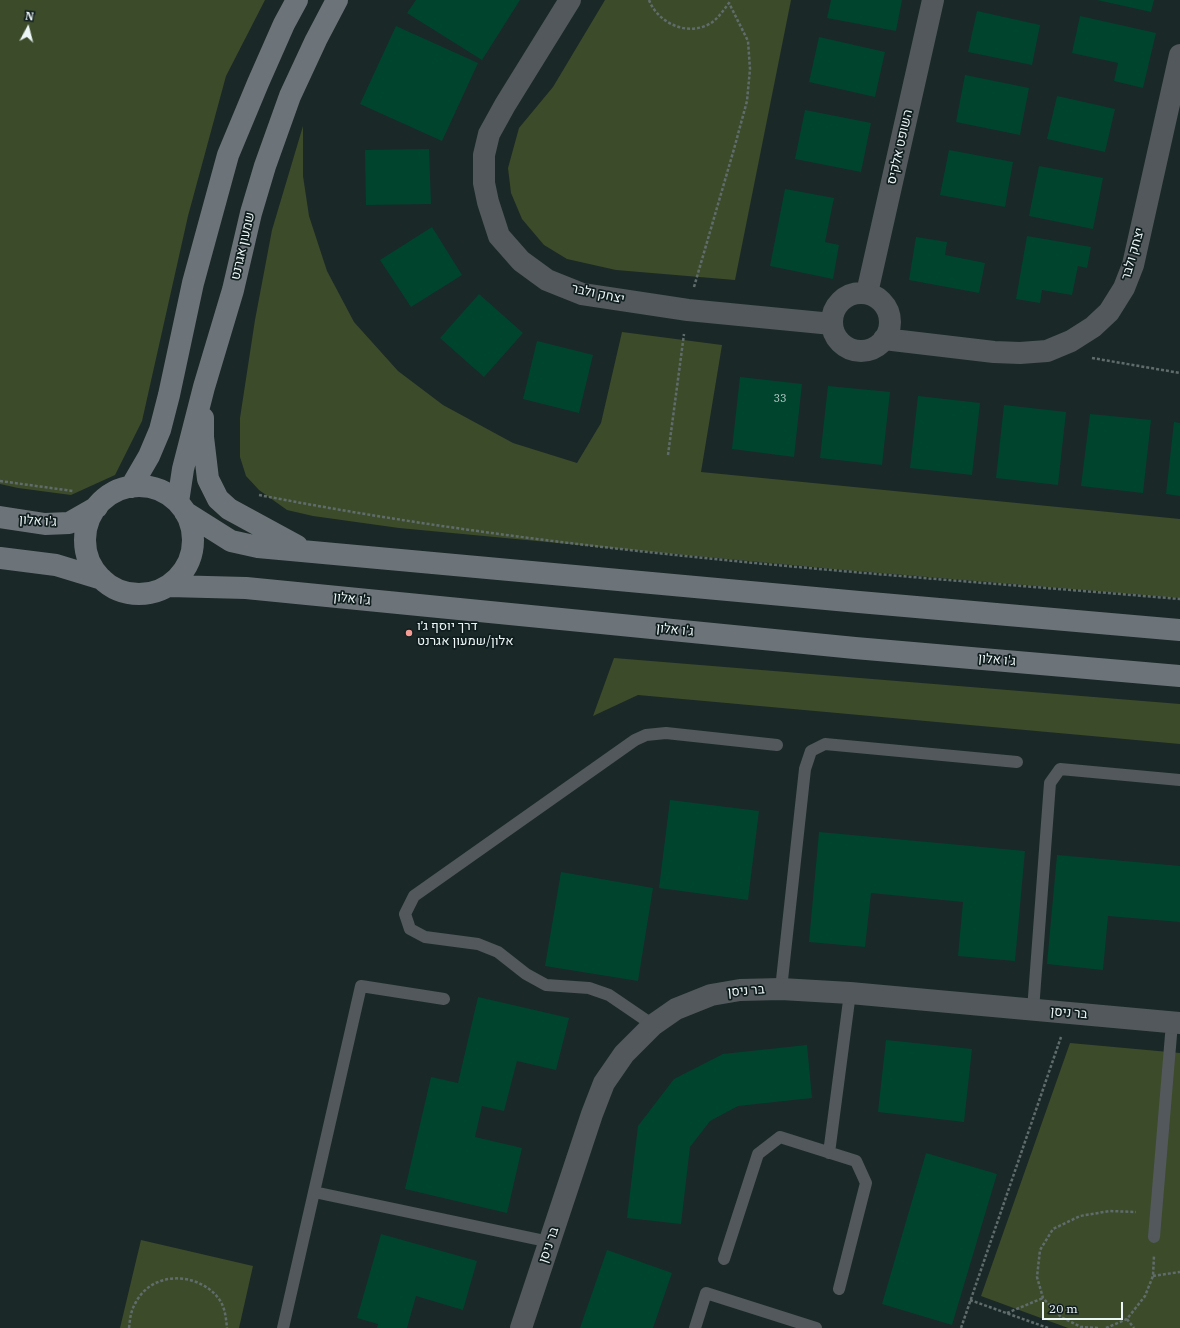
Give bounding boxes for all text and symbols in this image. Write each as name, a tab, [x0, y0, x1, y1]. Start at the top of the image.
north arrow	[8, 8, 48, 48]
text: N	[24, 9, 35, 24]
street label: השופט אלקיס	[884, 108, 916, 186]
street label: שמעון אגרנט	[228, 211, 258, 281]
street label: יצחק ולבר	[1118, 226, 1148, 282]
street label: יצחק ולבר	[570, 281, 626, 307]
house number: 33	[773, 392, 787, 406]
street label: ג'ו אלון	[19, 512, 57, 530]
street label: ג'ו אלון	[332, 589, 372, 609]
place label: דרך יוסף ג׳ו אלון/שמעון אגרנט	[417, 618, 514, 649]
street label: ג'ו אלון	[655, 620, 695, 640]
marker: דרך יוסף ג׳ו אלון/שמעון אגרנט	[404, 628, 414, 638]
street label: ג'ו אלון	[978, 651, 1016, 669]
street label: בר ניסן	[727, 982, 765, 1000]
street label: בר ניסן	[1050, 1004, 1088, 1022]
street label: בר ניסן	[536, 1225, 562, 1265]
scale bar	[1044, 1294, 1125, 1320]
text: 20 m	[1049, 1301, 1078, 1316]

